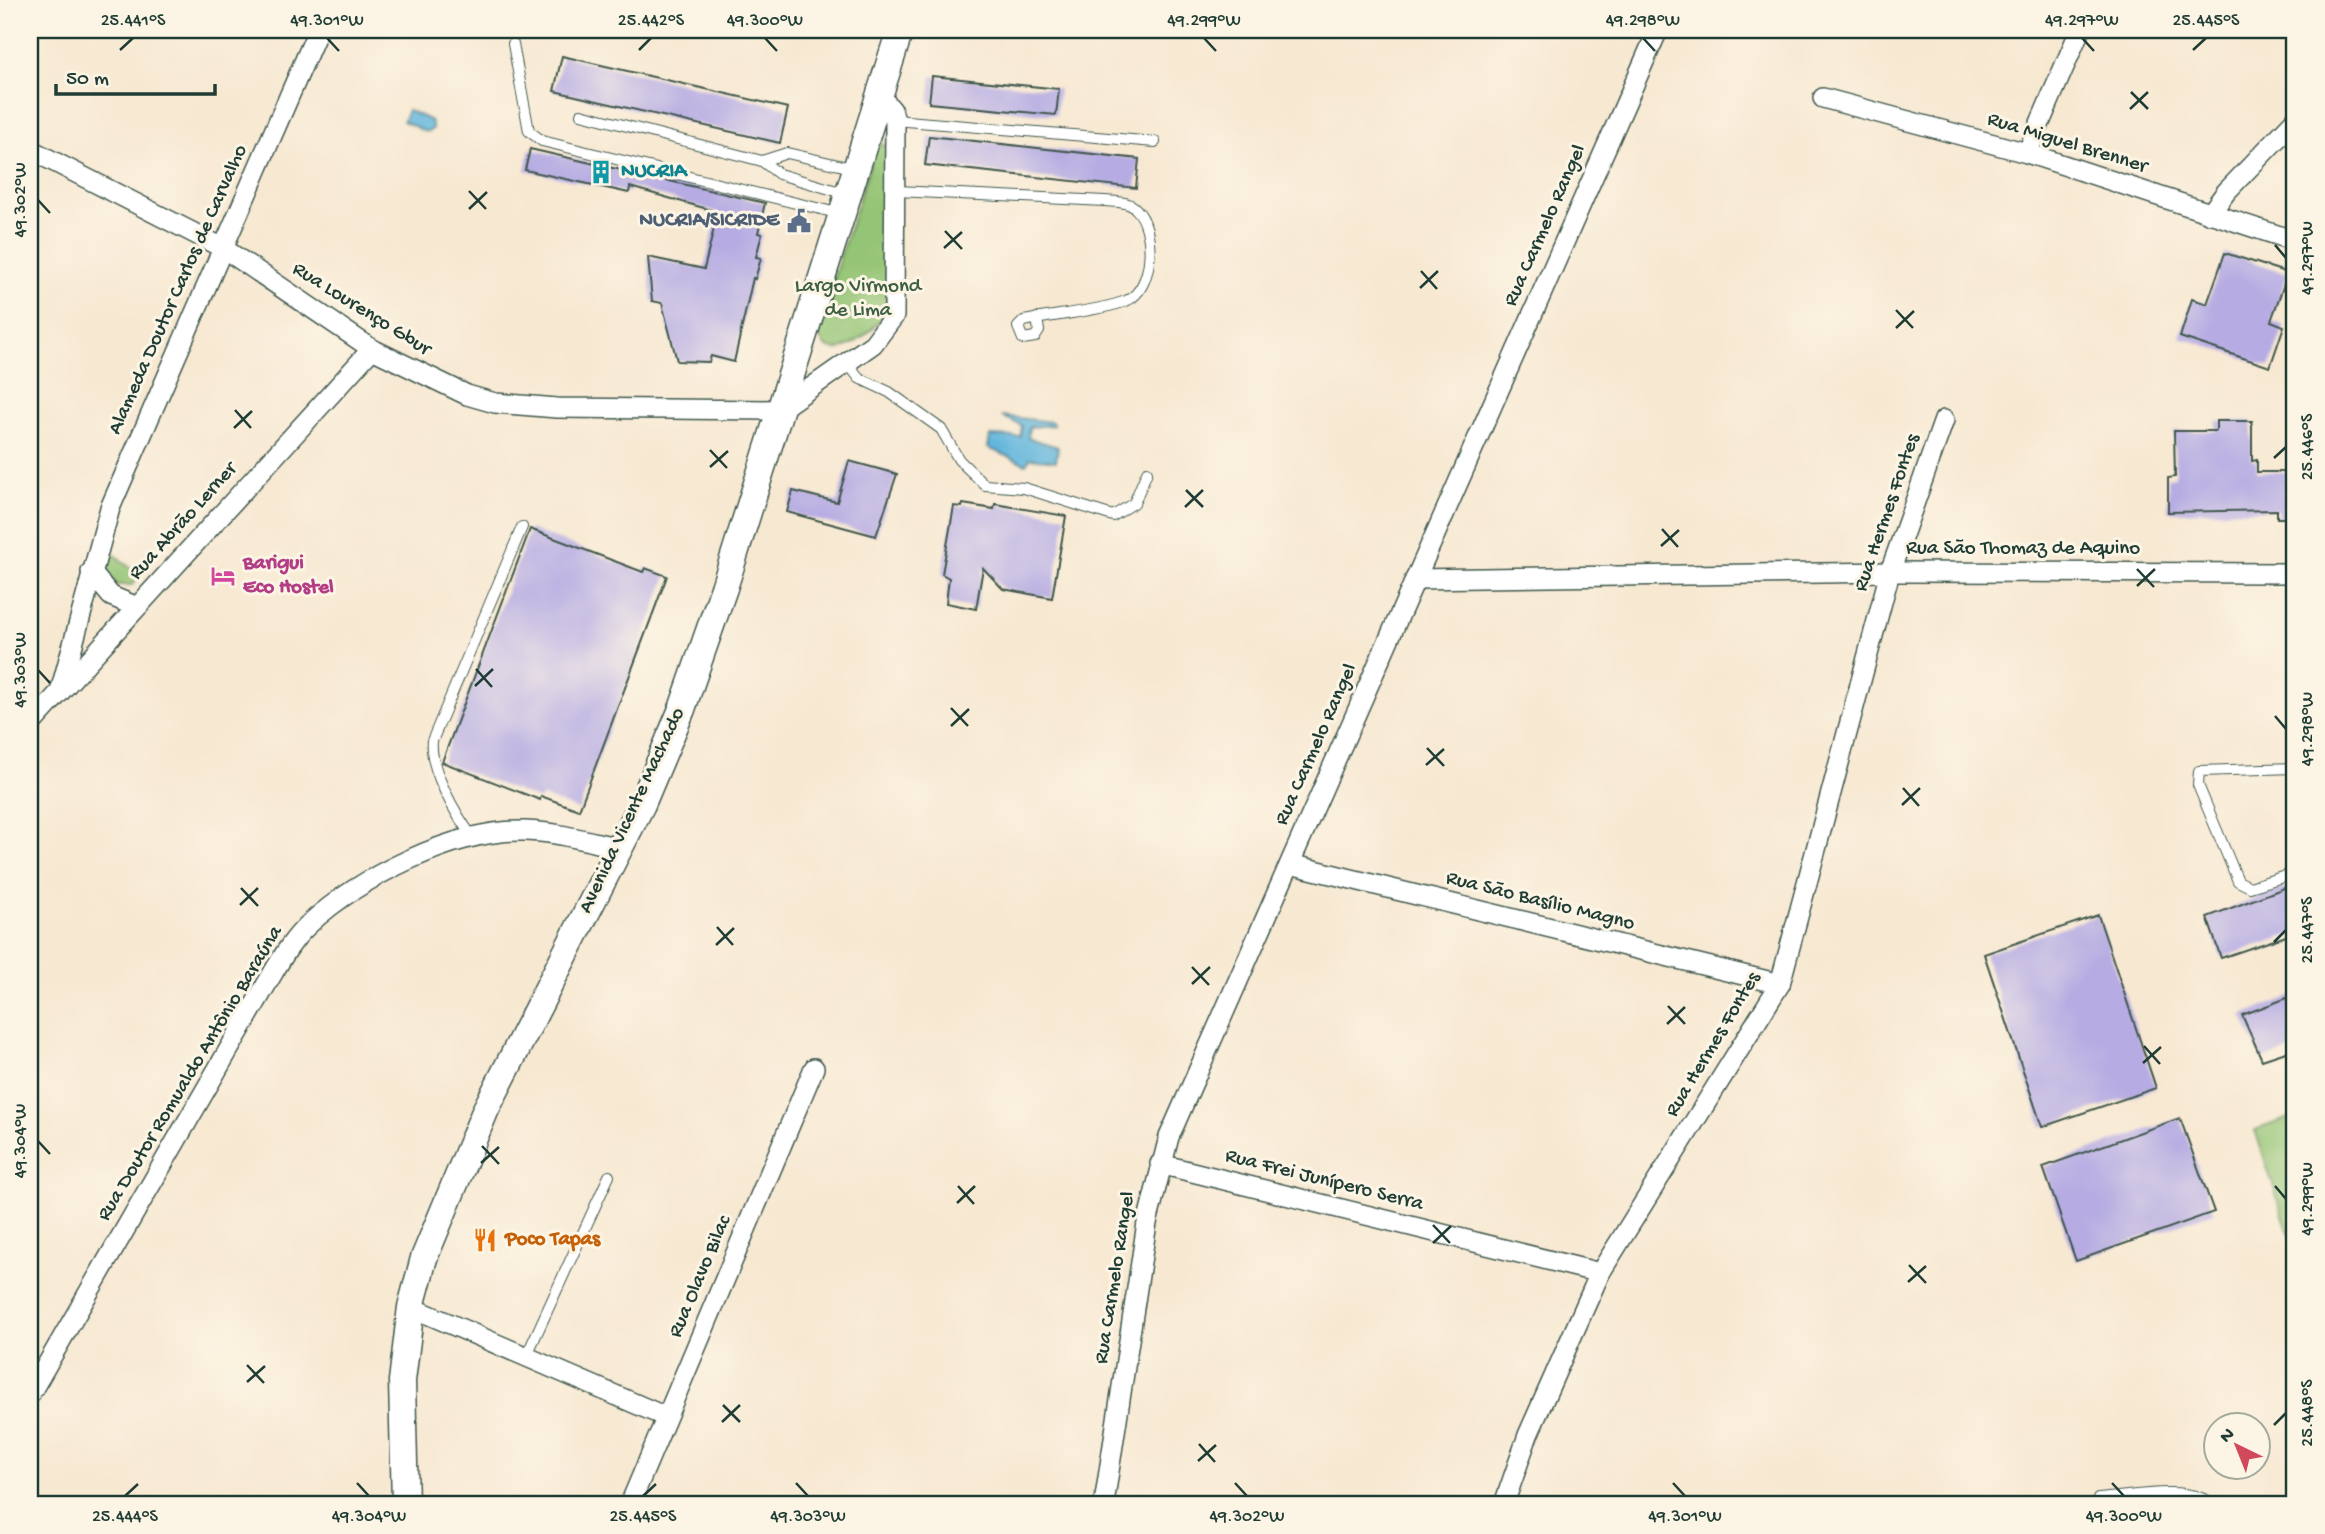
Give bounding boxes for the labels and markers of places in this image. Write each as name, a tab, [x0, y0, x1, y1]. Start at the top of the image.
building icon: NUCRIA	[587, 158, 615, 186]
place label: NUCRIA	[621, 160, 688, 185]
public building icon: NUCRIA/SICRIDE	[785, 207, 813, 235]
place label: NUCRIA/SICRIDE	[639, 209, 781, 234]
place label: Barigui Eco Hostel	[242, 552, 334, 601]
hotel icon: Barigui Eco Hostel	[209, 562, 237, 590]
restaurant icon: Poco Tapas	[471, 1226, 499, 1254]
place label: Poco Tapas	[504, 1228, 601, 1253]

